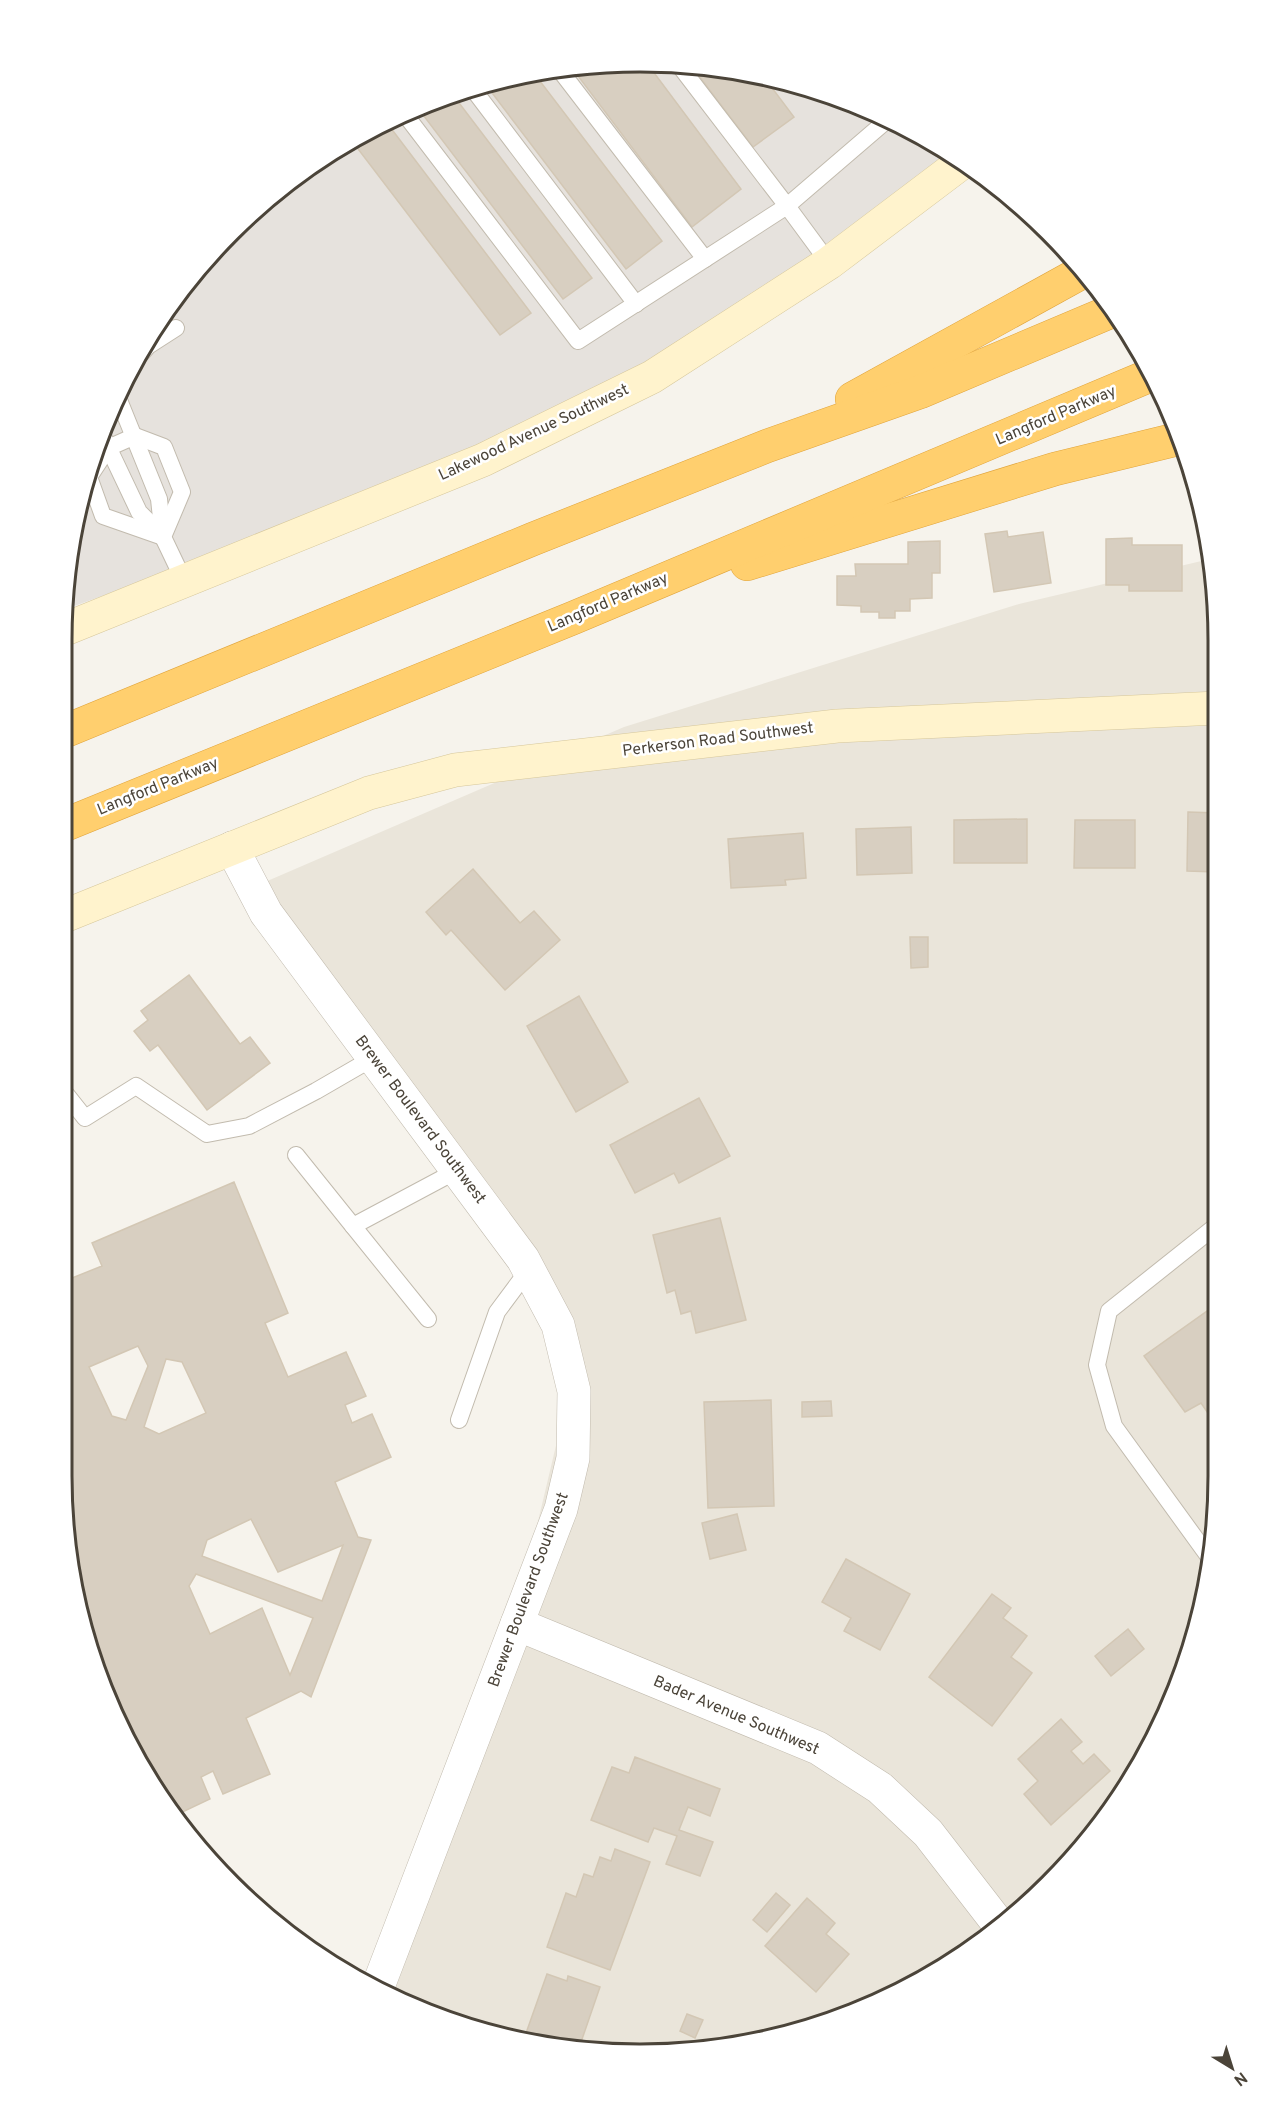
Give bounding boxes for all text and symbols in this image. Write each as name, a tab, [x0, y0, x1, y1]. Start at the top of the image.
street label: Lakewood Avenue Southwest	[436, 380, 632, 486]
street label: Langford Parkway	[993, 382, 1119, 450]
street label: Langford Parkway	[545, 569, 671, 637]
street label: Perkerson Road Southwest	[621, 718, 815, 762]
street label: Langford Parkway	[94, 754, 222, 820]
street label: Brewer Boulevard Southwest	[350, 1032, 490, 1208]
street label: Brewer Boulevard Southwest	[484, 1490, 574, 1690]
street label: Bader Avenue Southwest	[650, 1672, 822, 1760]
north arrow	[1202, 2038, 1262, 2098]
text: N	[1229, 2067, 1251, 2090]

